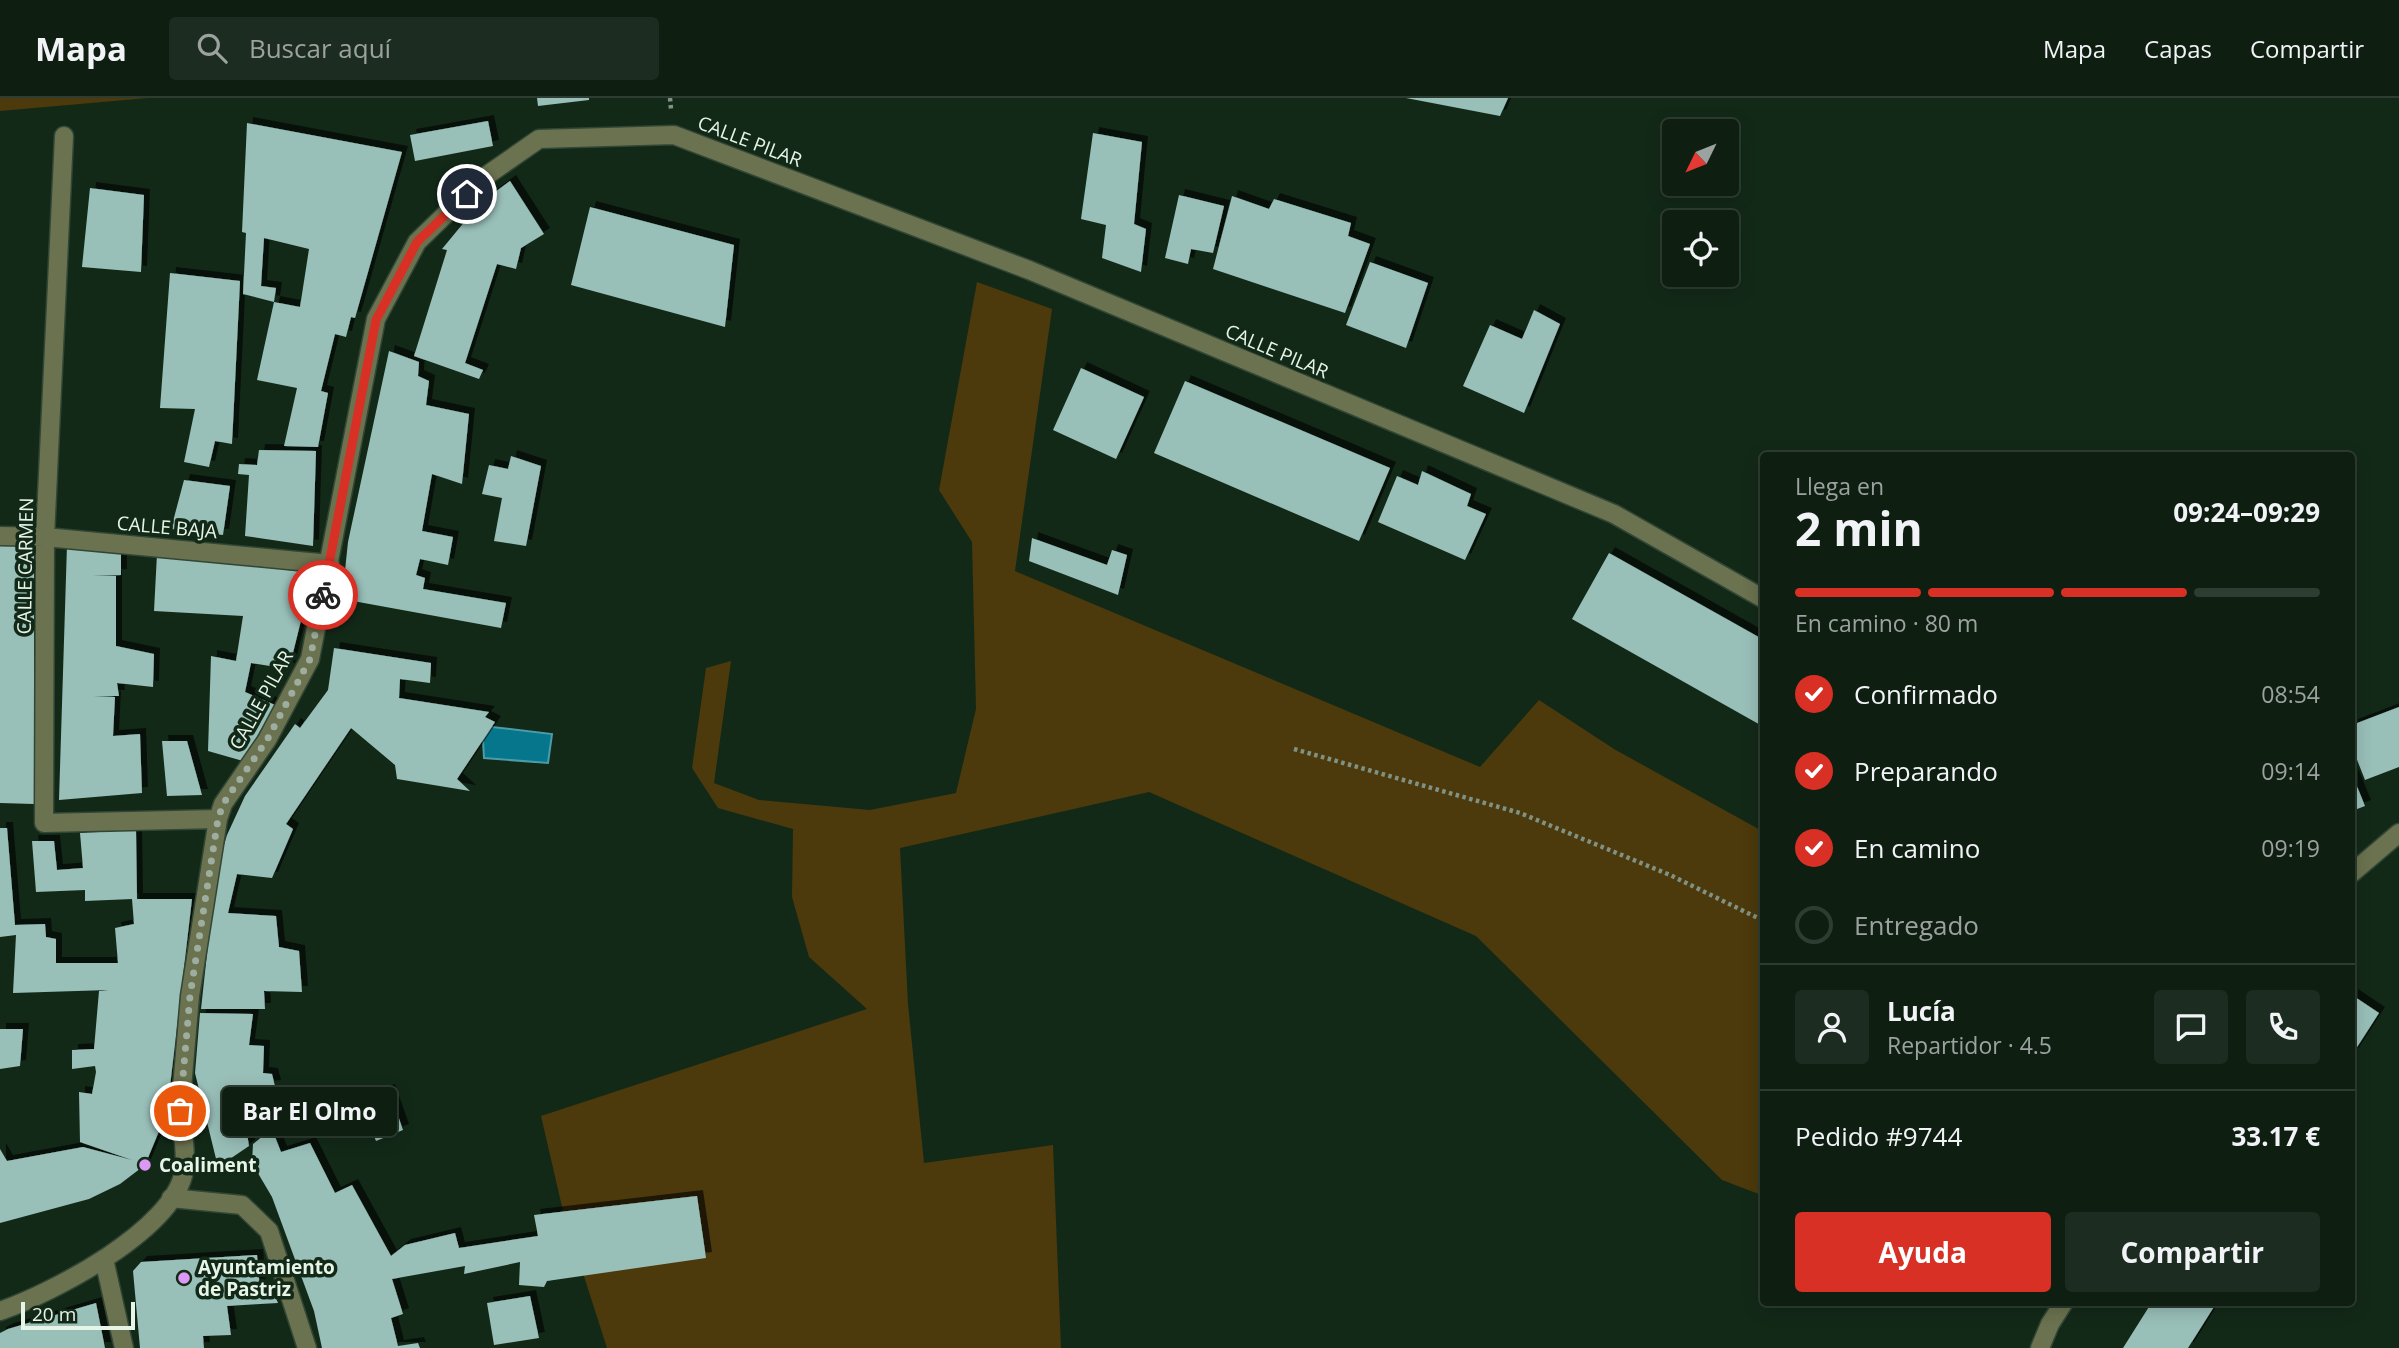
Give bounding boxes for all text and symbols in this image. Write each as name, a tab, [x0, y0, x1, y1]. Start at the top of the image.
search box	[169, 17, 659, 80]
text: Mapa	[35, 26, 127, 71]
icon: search	[193, 29, 231, 67]
text: Buscar aquí	[249, 30, 391, 66]
text: Mapa	[2043, 32, 2106, 65]
text: Capas	[2144, 32, 2212, 65]
text: Compartir	[2250, 32, 2364, 65]
street label: CALLE PILAR	[694, 109, 806, 173]
north arrow	[1662, 119, 1740, 196]
map controls	[1662, 119, 1739, 287]
pin	[437, 164, 497, 224]
icon: home	[448, 175, 486, 213]
button: locate	[1662, 210, 1739, 287]
street label: CALLE PILAR	[1221, 318, 1333, 385]
text: Llega en	[1795, 470, 1884, 502]
text: 09:24–09:29	[2173, 494, 2320, 530]
street label: CALLE CARMEN	[11, 497, 39, 635]
text: 2 min	[1795, 497, 1923, 559]
street label: CALLE BAJA	[116, 510, 218, 544]
courier	[288, 560, 358, 630]
icon: bike	[304, 576, 342, 614]
text: En camino · 80 m	[1795, 607, 1978, 639]
street label: CALLE PILAR	[223, 645, 299, 754]
icon: check	[1795, 675, 1833, 713]
text: Confirmado	[1854, 676, 1998, 712]
text: 08:54	[2261, 678, 2320, 710]
icon: check	[1795, 752, 1833, 790]
text: Preparando	[1854, 753, 1998, 789]
text: 09:14	[2261, 755, 2320, 787]
icon: check	[1795, 829, 1833, 867]
text: En camino	[1854, 830, 1980, 866]
text: 09:19	[2261, 832, 2320, 864]
text: Entregado	[1854, 907, 1979, 943]
button: person	[1795, 990, 1869, 1064]
button: chat	[2154, 990, 2228, 1064]
button: phone	[2246, 990, 2320, 1064]
text: Lucía	[1887, 993, 1956, 1029]
text: Repartidor · 4.5	[1887, 1029, 2052, 1061]
pin	[150, 1081, 210, 1141]
callout: Bar El Olmo	[222, 1086, 397, 1136]
icon: bag	[161, 1092, 199, 1130]
text: Bar El Olmo	[243, 1095, 376, 1127]
text: Pedido #9744	[1795, 1118, 1962, 1154]
text: 33.17 €	[2232, 1118, 2320, 1154]
place label: Coaliment	[159, 1152, 257, 1178]
marker: Coaliment	[137, 1157, 153, 1173]
button: Ayuda	[1795, 1212, 2051, 1292]
button: Compartir	[2065, 1212, 2320, 1292]
place label: Ayuntamiento de Pastriz	[198, 1254, 335, 1302]
marker: Ayuntamiento de Pastriz	[176, 1270, 192, 1286]
scale bar	[21, 1299, 135, 1331]
text: 20 m	[32, 1301, 76, 1327]

